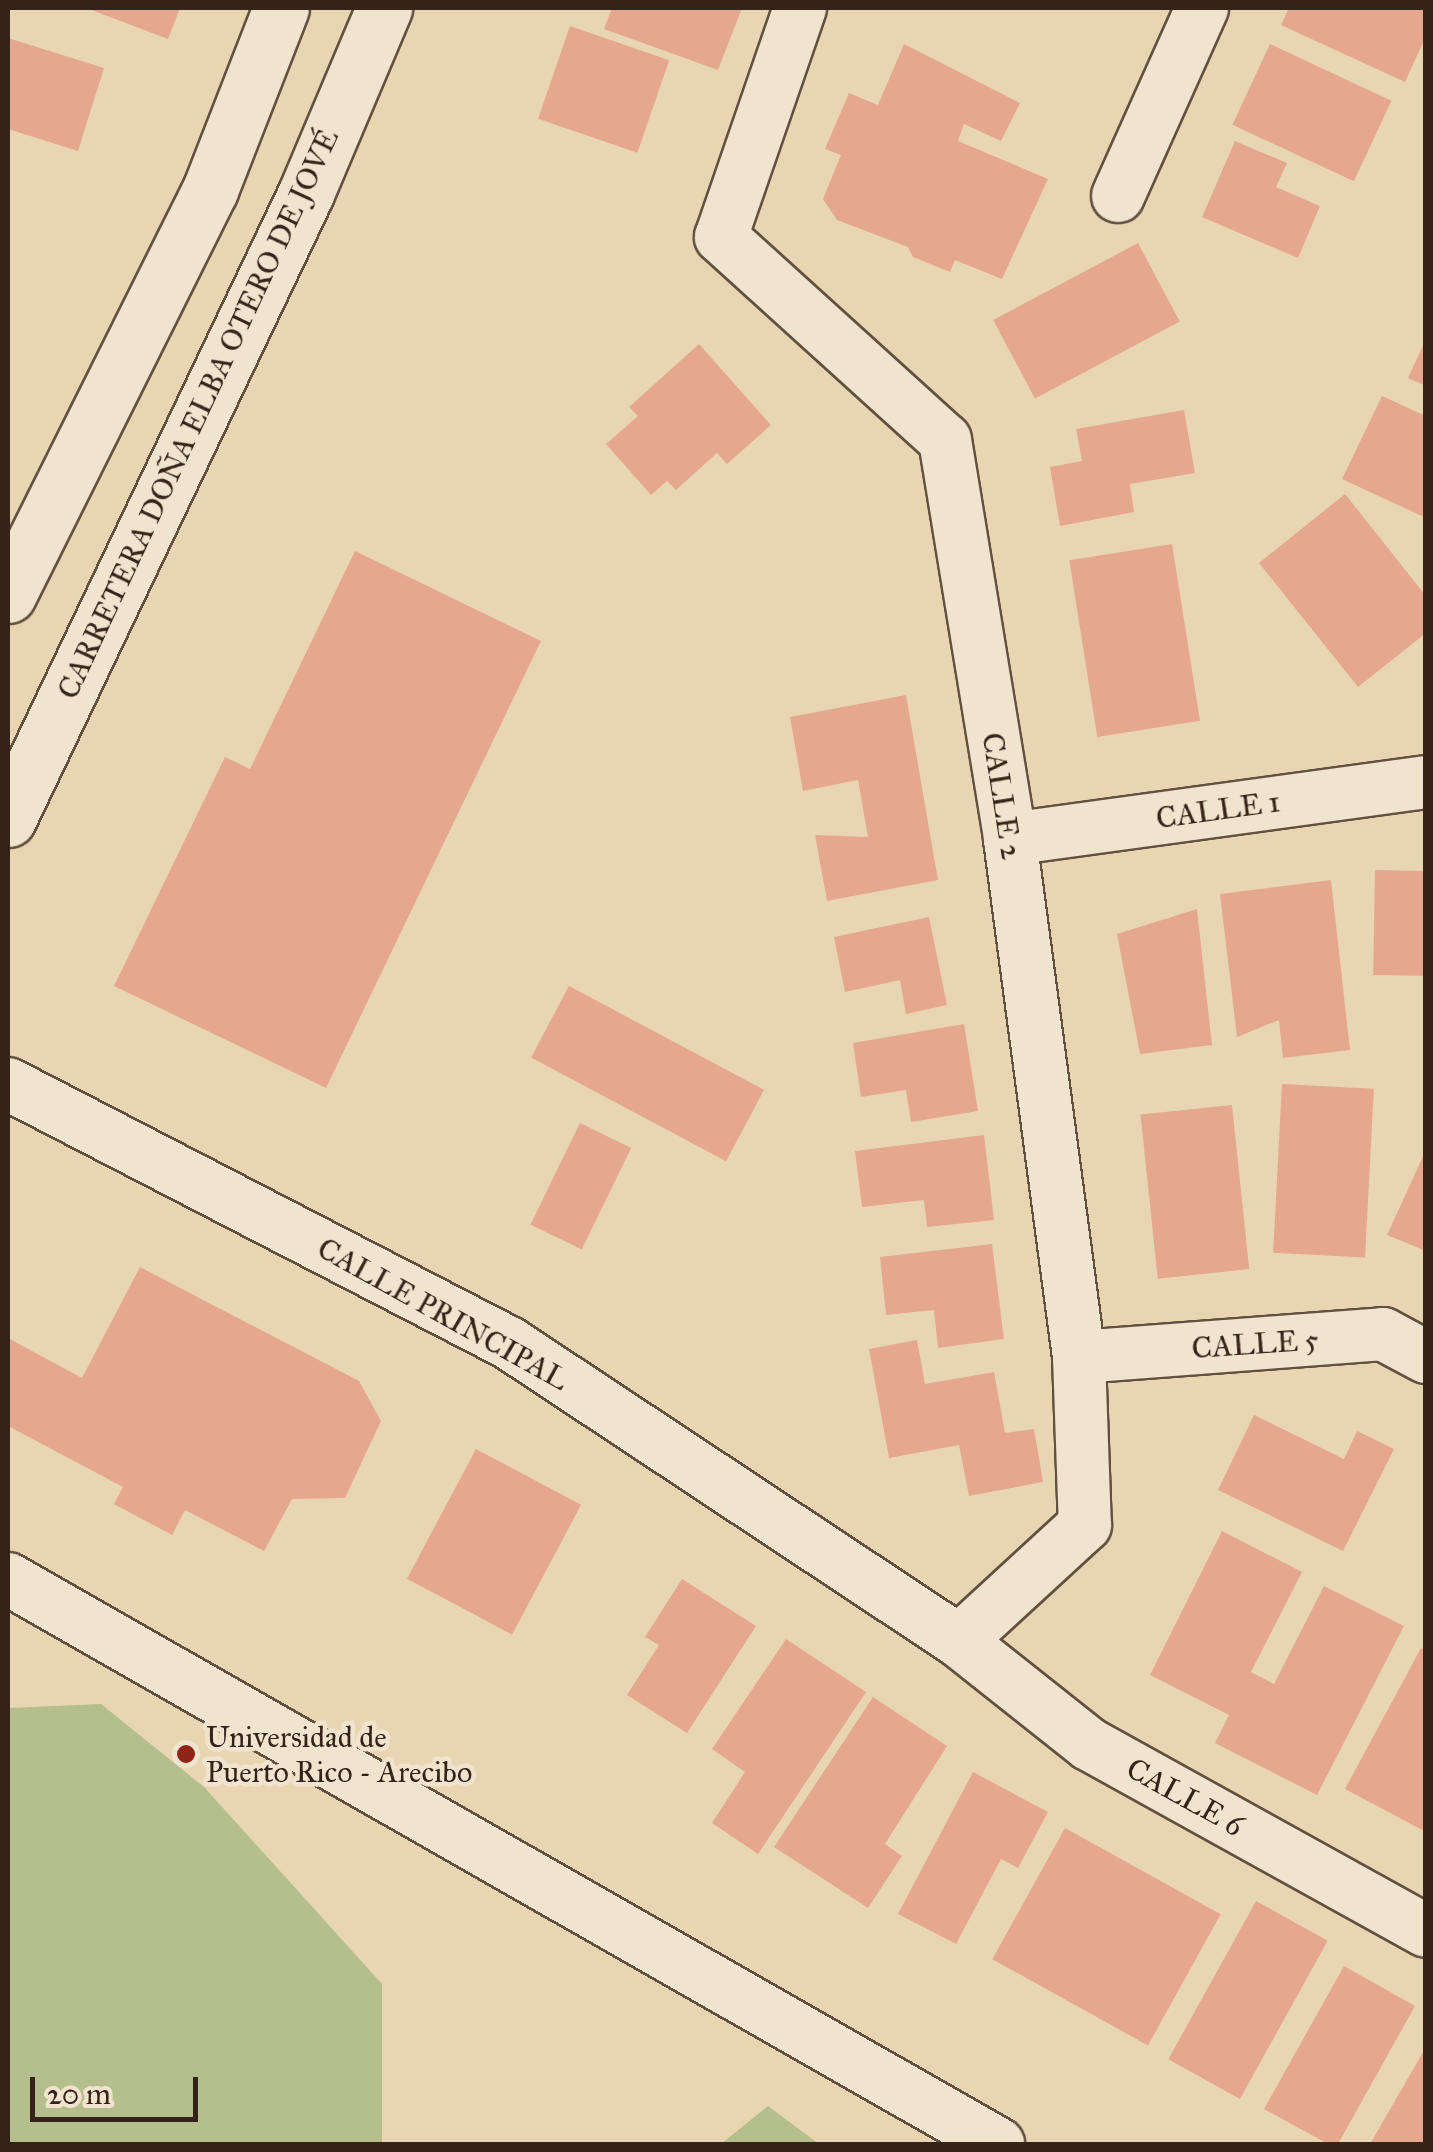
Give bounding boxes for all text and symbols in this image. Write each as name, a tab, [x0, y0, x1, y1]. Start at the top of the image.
street label: CARRETERA DOÑA ELBA OTERO DE JOVÉ	[50, 123, 346, 705]
street label: CALLE 2	[974, 730, 1030, 862]
street label: CALLE 1	[1154, 783, 1282, 837]
street label: CALLE PRINCIPAL	[311, 1230, 575, 1398]
street label: CALLE 5	[1190, 1322, 1320, 1366]
place label: Universidad de Puerto Rico - Arecibo	[206, 1719, 472, 1790]
marker: Universidad de Puerto Rico - Arecibo	[175, 1743, 197, 1765]
street label: CALLE 6	[1120, 1750, 1250, 1844]
scale bar	[35, 2057, 202, 2119]
text: 20 m	[47, 2076, 111, 2112]

